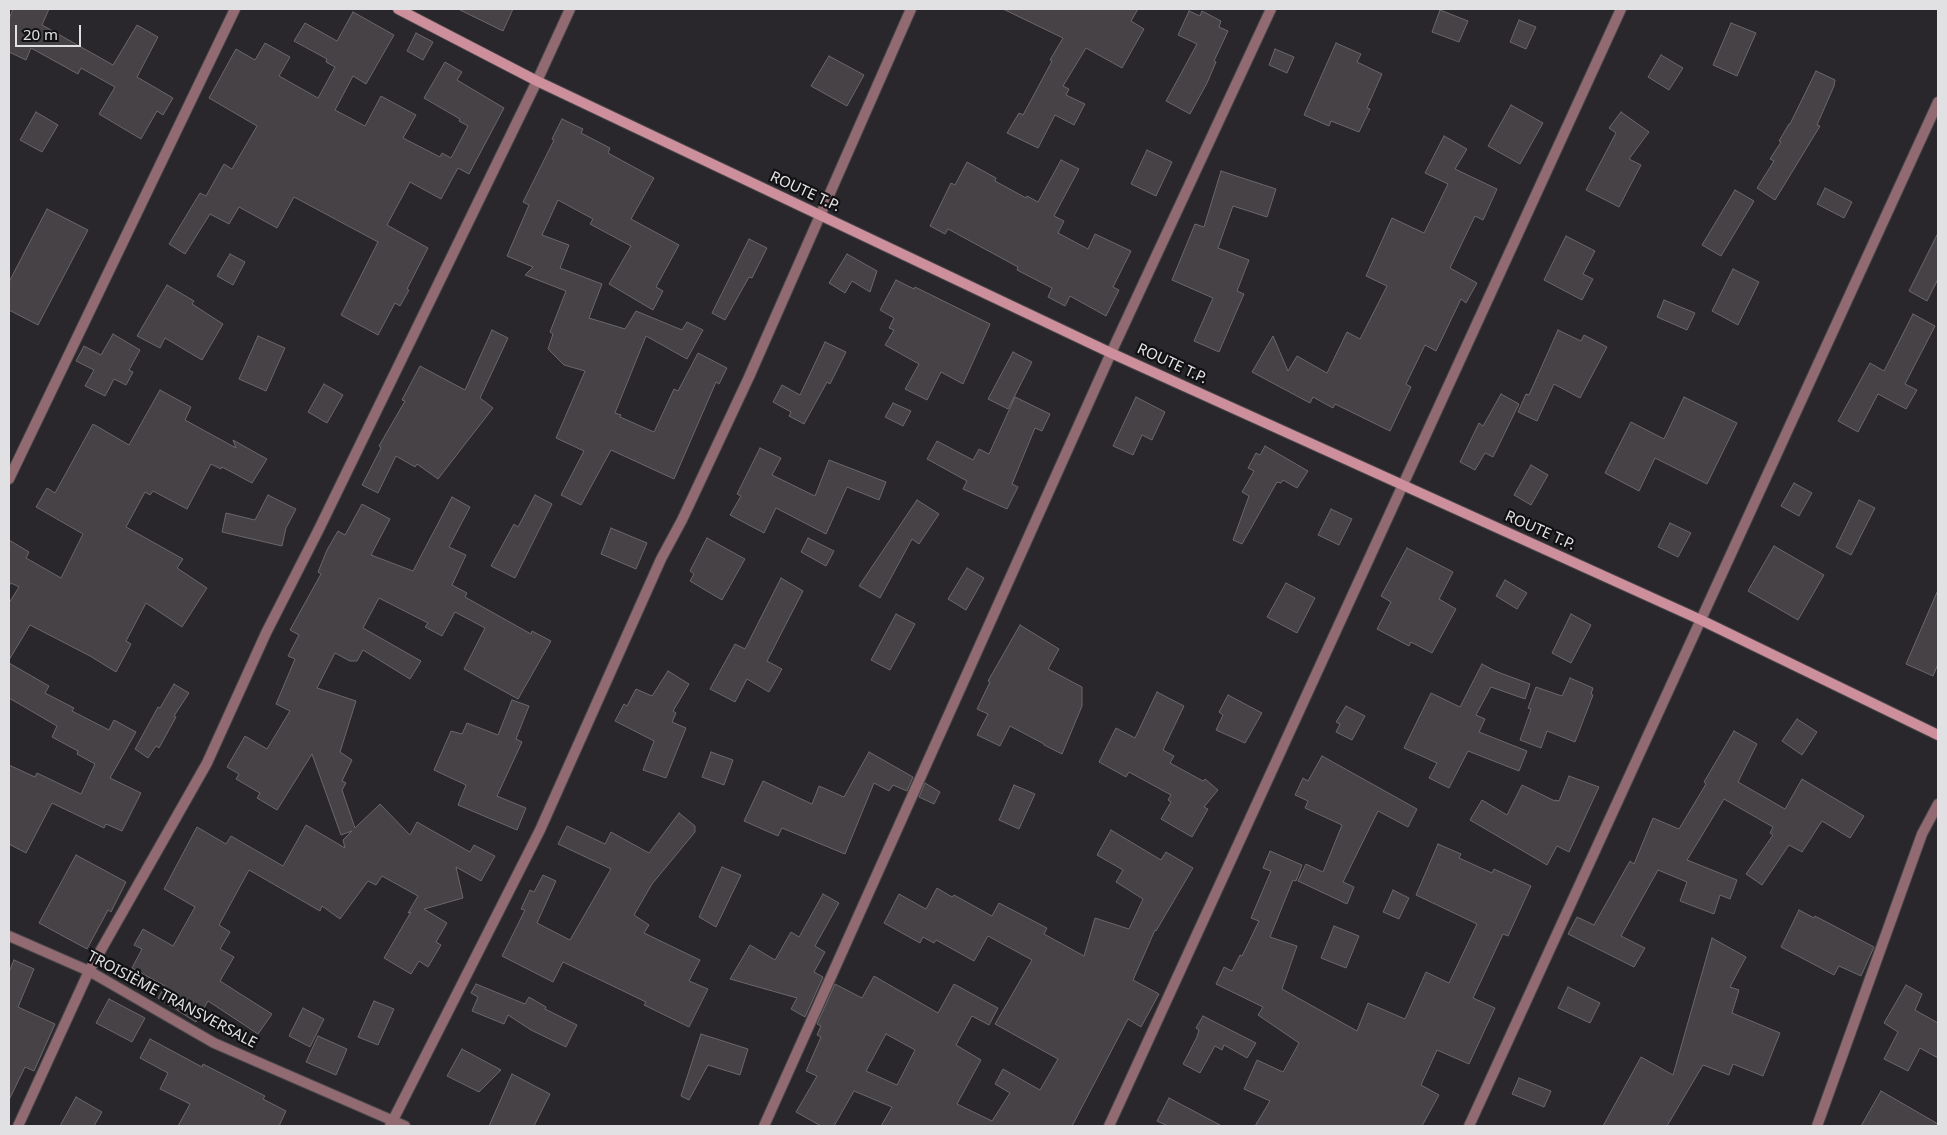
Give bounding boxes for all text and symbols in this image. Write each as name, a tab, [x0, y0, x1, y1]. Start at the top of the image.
scale bar	[18, 15, 84, 47]
text: 20 m	[23, 24, 58, 44]
street label: ROUTE T.P.	[767, 168, 843, 216]
street label: ROUTE T.P.	[1134, 340, 1210, 388]
street label: ROUTE T.P.	[1502, 507, 1578, 555]
street label: TROISIÈME TRANSVERSALE	[84, 948, 260, 1052]

